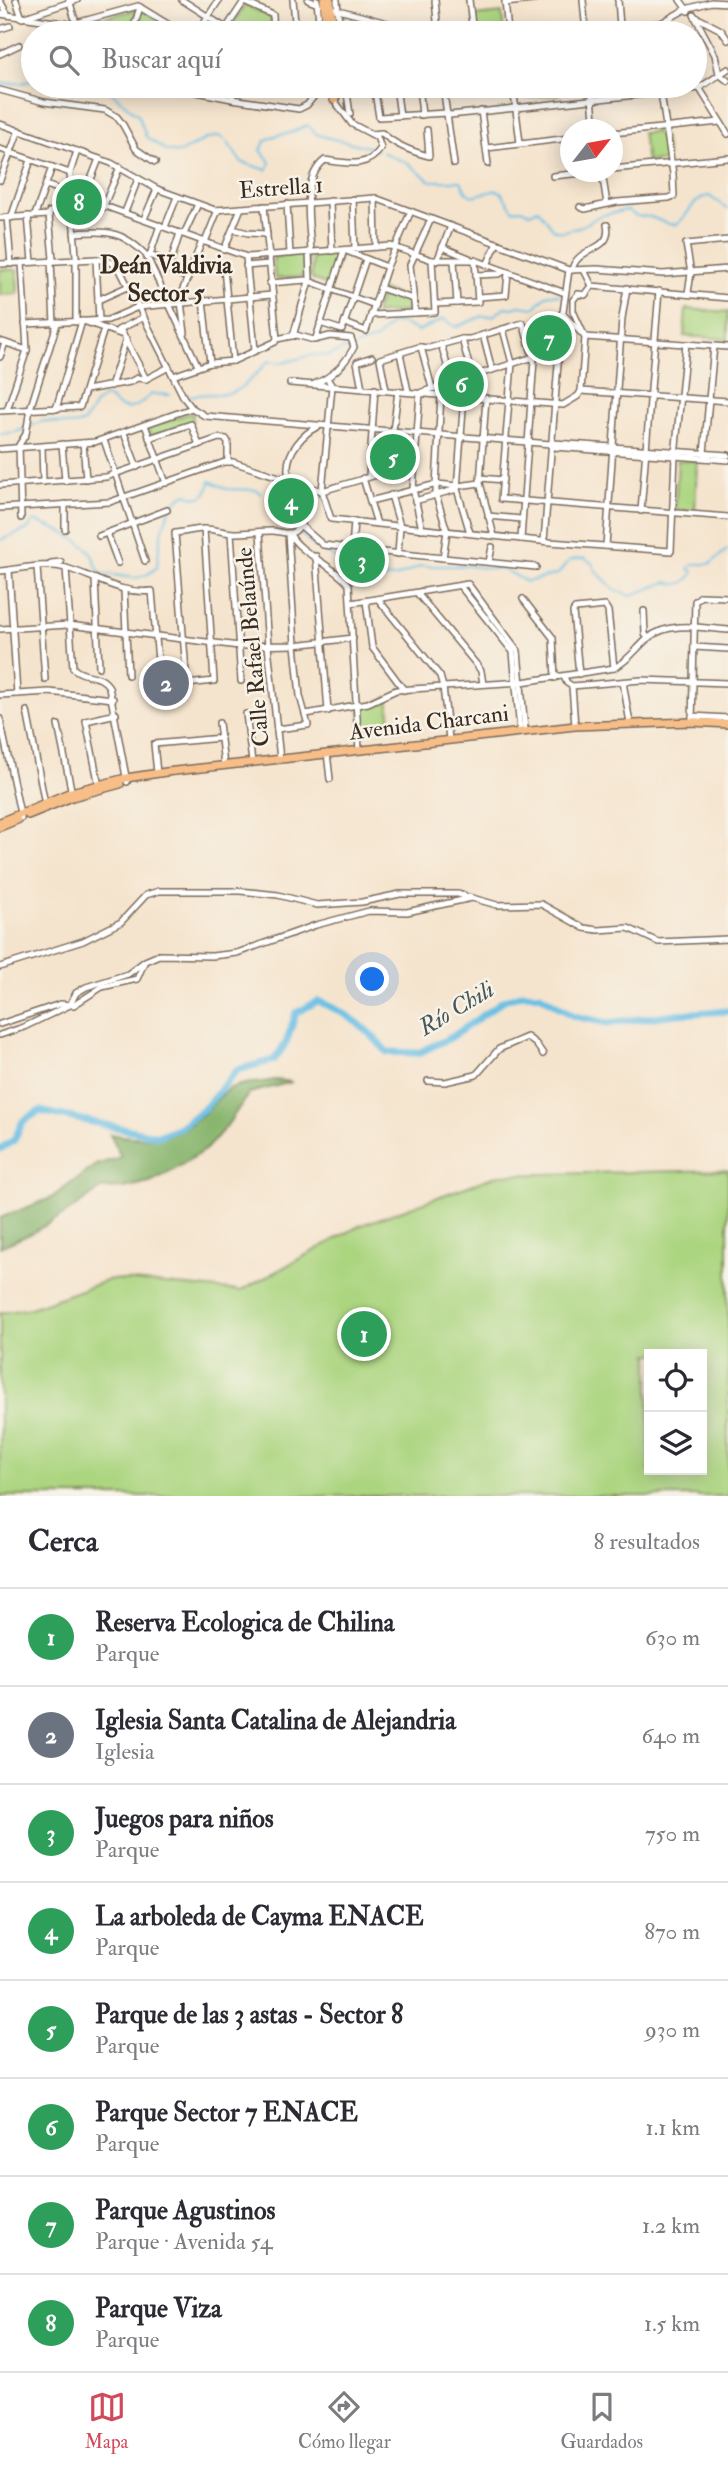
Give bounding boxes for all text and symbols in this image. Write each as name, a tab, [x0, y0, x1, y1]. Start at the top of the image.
search box	[21, 21, 707, 98]
icon: search	[45, 41, 83, 79]
text: Buscar aquí	[101, 44, 221, 76]
north arrow	[560, 119, 623, 182]
street label: Estrella 1	[238, 170, 324, 205]
pin: 8	[56, 176, 102, 228]
district label: Deán Valdivia Sector 5	[100, 250, 233, 309]
pin: 7	[526, 312, 572, 364]
pin: 6	[438, 358, 484, 410]
pin: 5	[370, 431, 416, 483]
pin: 4	[268, 475, 314, 527]
pin: 3	[339, 534, 385, 586]
street label: Calle Rafael Belaúnde	[229, 546, 276, 748]
pin: 2	[143, 657, 189, 709]
street label: Avenida Charcani	[347, 698, 510, 747]
your location	[355, 962, 389, 996]
water label: Río Chili	[412, 974, 500, 1044]
pin: 1	[341, 1308, 387, 1360]
map controls	[644, 1349, 707, 1475]
button: locate	[644, 1349, 707, 1412]
button: layers	[644, 1412, 707, 1475]
text: Cerca	[28, 1523, 98, 1560]
text: 8 resultados	[594, 1527, 700, 1556]
text: Reserva Ecologica de Chilina	[95, 1607, 394, 1639]
text: 1	[47, 1623, 55, 1652]
text: 630 m	[645, 1623, 700, 1652]
text: Parque	[95, 1639, 159, 1668]
text: Iglesia Santa Catalina de Alejandria	[95, 1705, 456, 1737]
text: 2	[45, 1721, 57, 1750]
text: 640 m	[642, 1721, 700, 1750]
text: Iglesia	[95, 1737, 155, 1766]
text: Juegos para niños	[95, 1803, 274, 1835]
text: 3	[47, 1819, 55, 1848]
text: 750 m	[645, 1819, 700, 1848]
text: Parque	[95, 1835, 159, 1864]
text: La arboleda de Cayma ENACE	[95, 1901, 424, 1933]
text: 4	[45, 1917, 57, 1946]
text: 870 m	[644, 1917, 700, 1946]
text: Parque	[95, 1933, 159, 1962]
text: Parque de las 3 astas - Sector 8	[95, 1999, 403, 2031]
text: 5	[46, 2015, 56, 2044]
text: 930 m	[645, 2015, 700, 2044]
text: Parque	[95, 2031, 159, 2060]
text: Parque Sector 7 ENACE	[95, 2097, 358, 2129]
text: 6	[45, 2113, 57, 2142]
text: 1.1 km	[645, 2113, 700, 2142]
text: Parque	[95, 2129, 159, 2158]
text: Parque Agustinos	[95, 2195, 275, 2227]
text: 7	[46, 2211, 56, 2240]
text: 1.2 km	[642, 2211, 700, 2240]
text: Parque · Avenida 54	[95, 2227, 272, 2256]
text: Parque Viza	[95, 2293, 222, 2325]
text: 8	[46, 2309, 56, 2338]
text: 1.5 km	[644, 2309, 700, 2338]
text: Parque	[95, 2325, 159, 2354]
tab: Mapa	[85, 2388, 128, 2454]
tab: Cómo llegar	[298, 2388, 391, 2454]
tab: Guardados	[560, 2388, 643, 2454]

